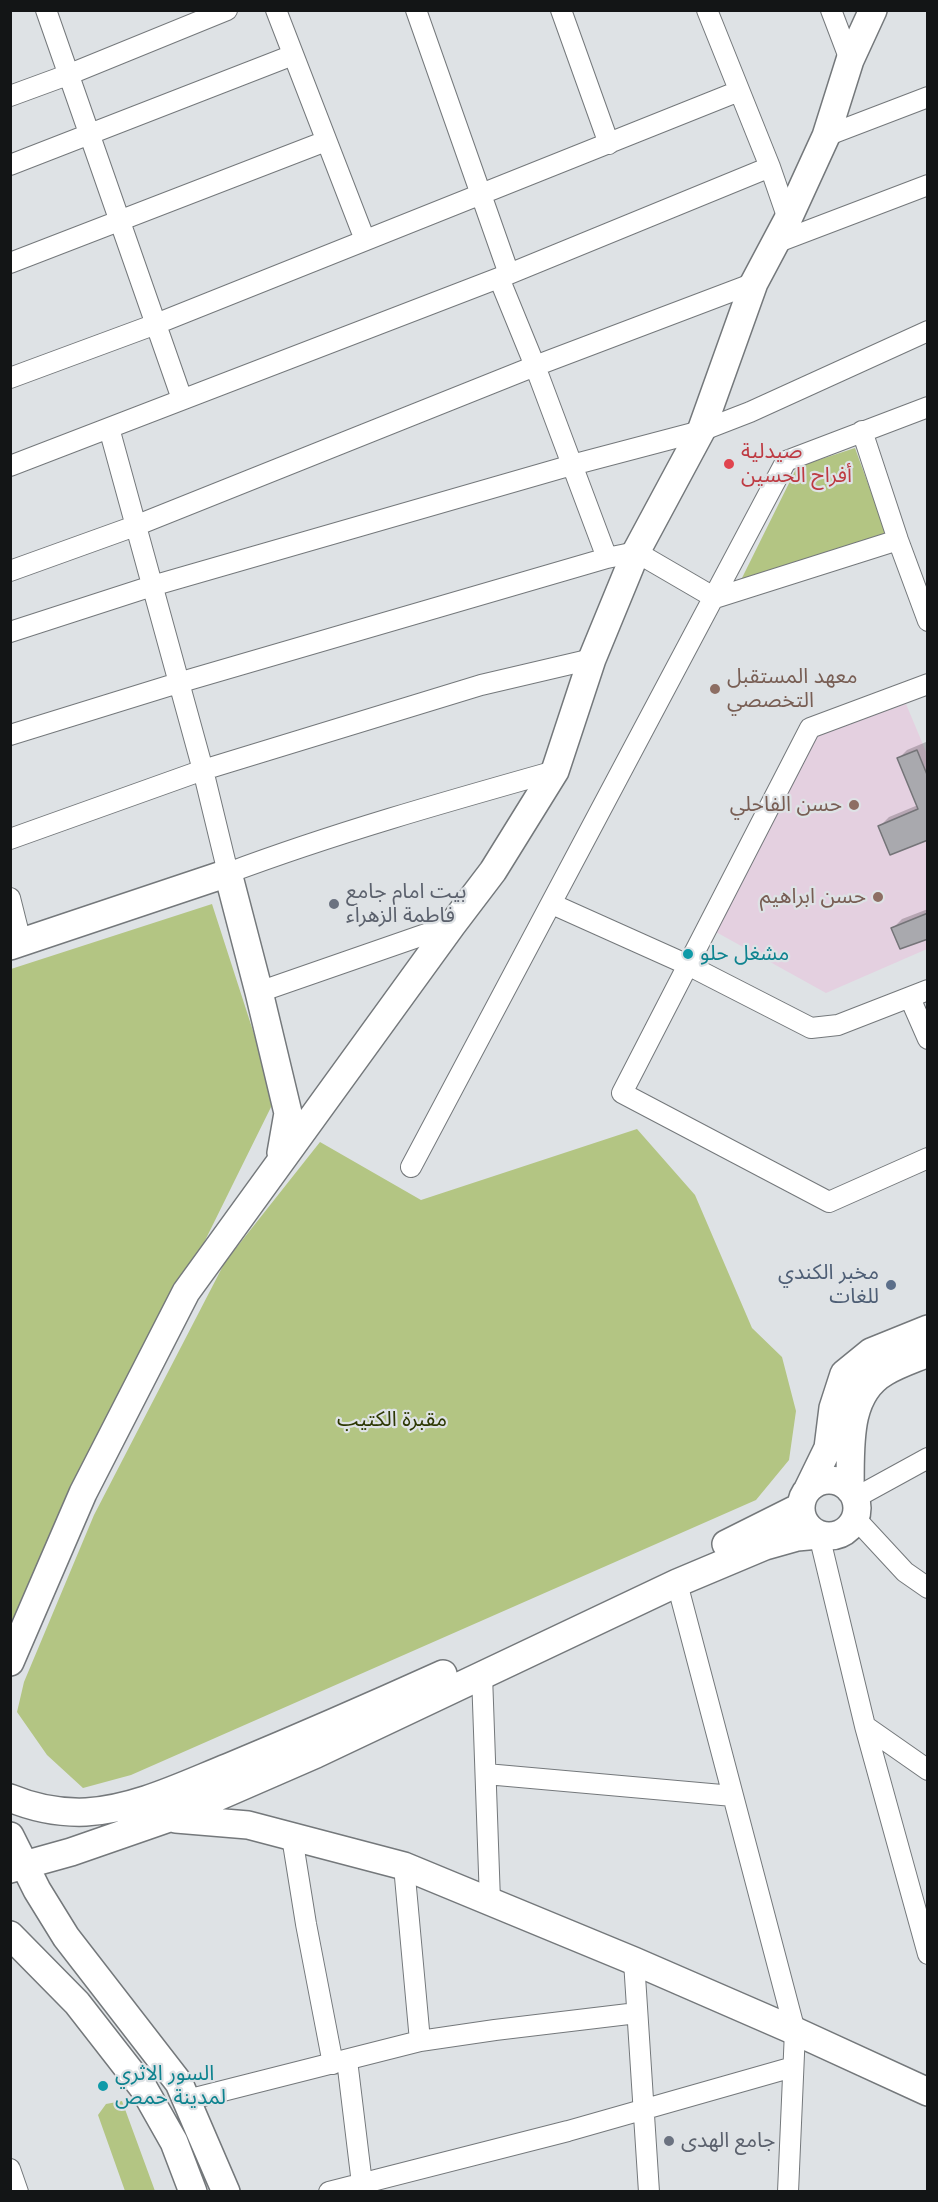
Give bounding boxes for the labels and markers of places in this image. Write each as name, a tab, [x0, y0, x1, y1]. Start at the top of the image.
place label: صيدلية أفراح الحسين	[741, 439, 852, 489]
marker: صيدلية أفراح الحسين	[722, 457, 736, 471]
place label: معهد المستقبل التخصصي	[727, 664, 857, 714]
marker: معهد المستقبل التخصصي	[708, 682, 722, 696]
place label: حسن الفاحلي	[730, 792, 842, 818]
marker: حسن الفاحلي	[847, 798, 861, 812]
place label: بيت امام جامع فاطمة الزهراء	[346, 879, 466, 929]
place label: حسن ابراهيم	[760, 884, 866, 910]
marker: حسن ابراهيم	[871, 890, 885, 904]
marker: بيت امام جامع فاطمة الزهراء	[327, 897, 341, 911]
place label: مشغل حلو	[700, 941, 789, 967]
marker: مشغل حلو	[681, 947, 695, 961]
place label: مخبر الكندي للغات	[778, 1260, 879, 1310]
marker: مخبر الكندي للغات	[884, 1278, 898, 1292]
place label: السور الاثري لمدينة حمص	[115, 2061, 226, 2111]
marker: السور الاثري لمدينة حمص	[96, 2079, 110, 2093]
place label: جامع الهدى	[681, 2128, 775, 2154]
marker: جامع الهدى	[662, 2134, 676, 2148]

